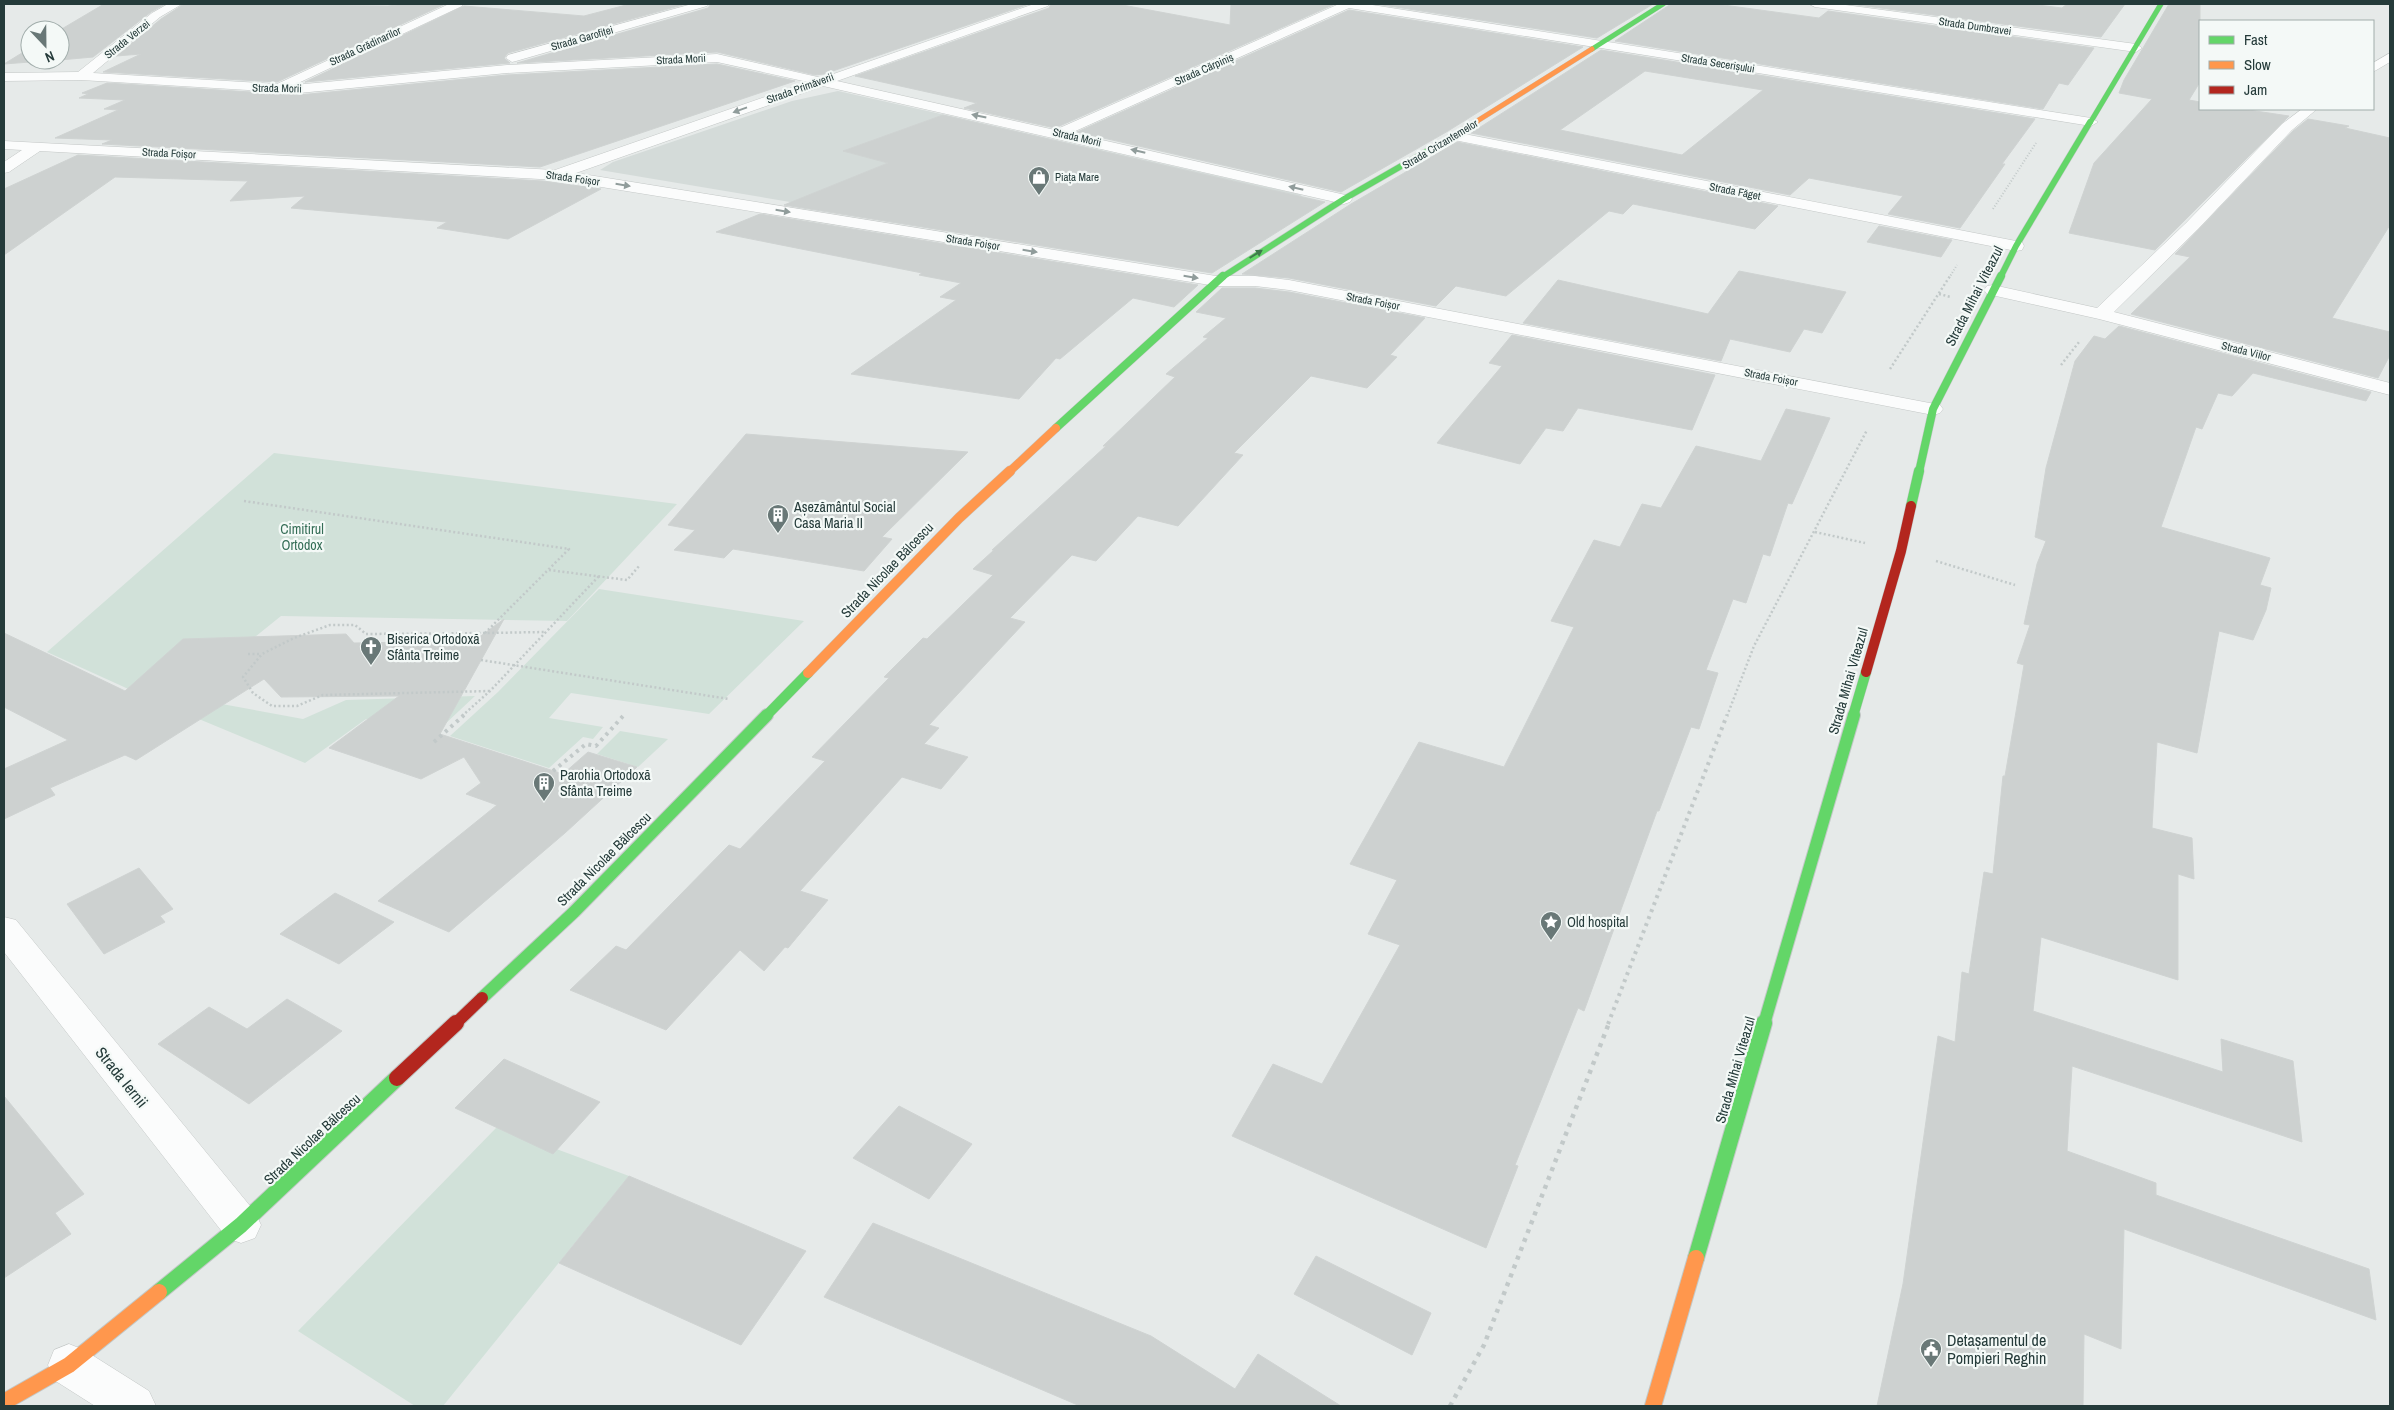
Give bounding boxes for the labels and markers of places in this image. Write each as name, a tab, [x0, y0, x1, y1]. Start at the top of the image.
shop icon: Piața Mare	[1027, 165, 1051, 196]
place label: Piața Mare	[1055, 170, 1099, 184]
place label: Așezământul Social Casa Maria II	[793, 498, 895, 532]
building icon: Așezământul Social Casa Maria II	[766, 503, 790, 534]
place label: Biserica Ortodoxă Sfânta Treime	[387, 630, 480, 664]
church icon: Biserica Ortodoxă Sfânta Treime	[359, 635, 383, 666]
place label: Parohia Ortodoxă Sfânta Treime	[560, 766, 651, 800]
building icon: Parohia Ortodoxă Sfânta Treime	[532, 771, 556, 802]
place icon: Old hospital	[1539, 910, 1563, 941]
place label: Old hospital	[1567, 913, 1628, 931]
place label: Detașamentul de Pompieri Reghin	[1947, 1329, 2046, 1369]
public building icon: Detașamentul de Pompieri Reghin	[1919, 1337, 1943, 1368]

